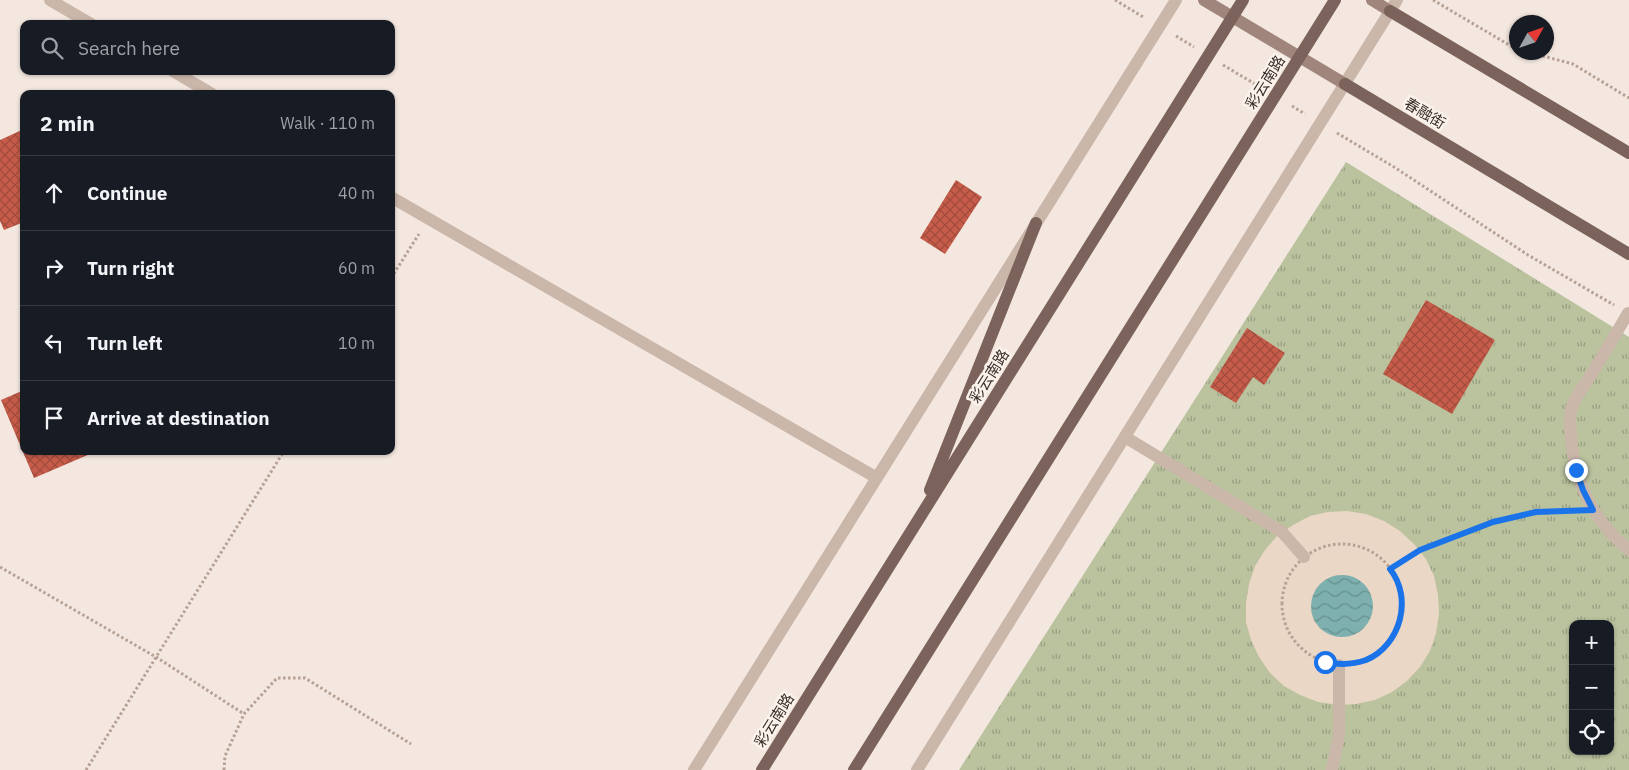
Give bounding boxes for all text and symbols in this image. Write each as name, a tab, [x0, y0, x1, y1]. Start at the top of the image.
north arrow	[1509, 15, 1554, 60]
search box	[20, 20, 395, 75]
icon: search	[38, 34, 66, 62]
text: Search here	[78, 36, 180, 60]
street label: 彩云南路	[1241, 52, 1289, 112]
street label: 春融街	[1401, 93, 1449, 133]
text: 2 min	[40, 109, 95, 137]
text: Walk · 110 m	[280, 113, 375, 133]
icon: ahead	[40, 179, 68, 207]
text: Continue	[87, 181, 167, 205]
text: 40 m	[338, 183, 375, 203]
icon: right	[40, 254, 68, 282]
text: Turn right	[87, 256, 174, 280]
text: 60 m	[338, 258, 375, 278]
icon: left	[40, 329, 68, 357]
text: Turn left	[87, 331, 163, 355]
text: 10 m	[338, 333, 375, 353]
street label: 彩云南路	[965, 346, 1013, 406]
icon: arrive	[40, 404, 68, 432]
text: Arrive at destination	[87, 406, 270, 430]
route end	[1565, 459, 1588, 482]
map controls	[1569, 620, 1614, 755]
button: +	[1569, 620, 1614, 665]
route start	[1314, 651, 1337, 674]
button: −	[1569, 665, 1614, 710]
street label: 彩云南路	[750, 690, 798, 750]
button: locate	[1569, 710, 1614, 755]

